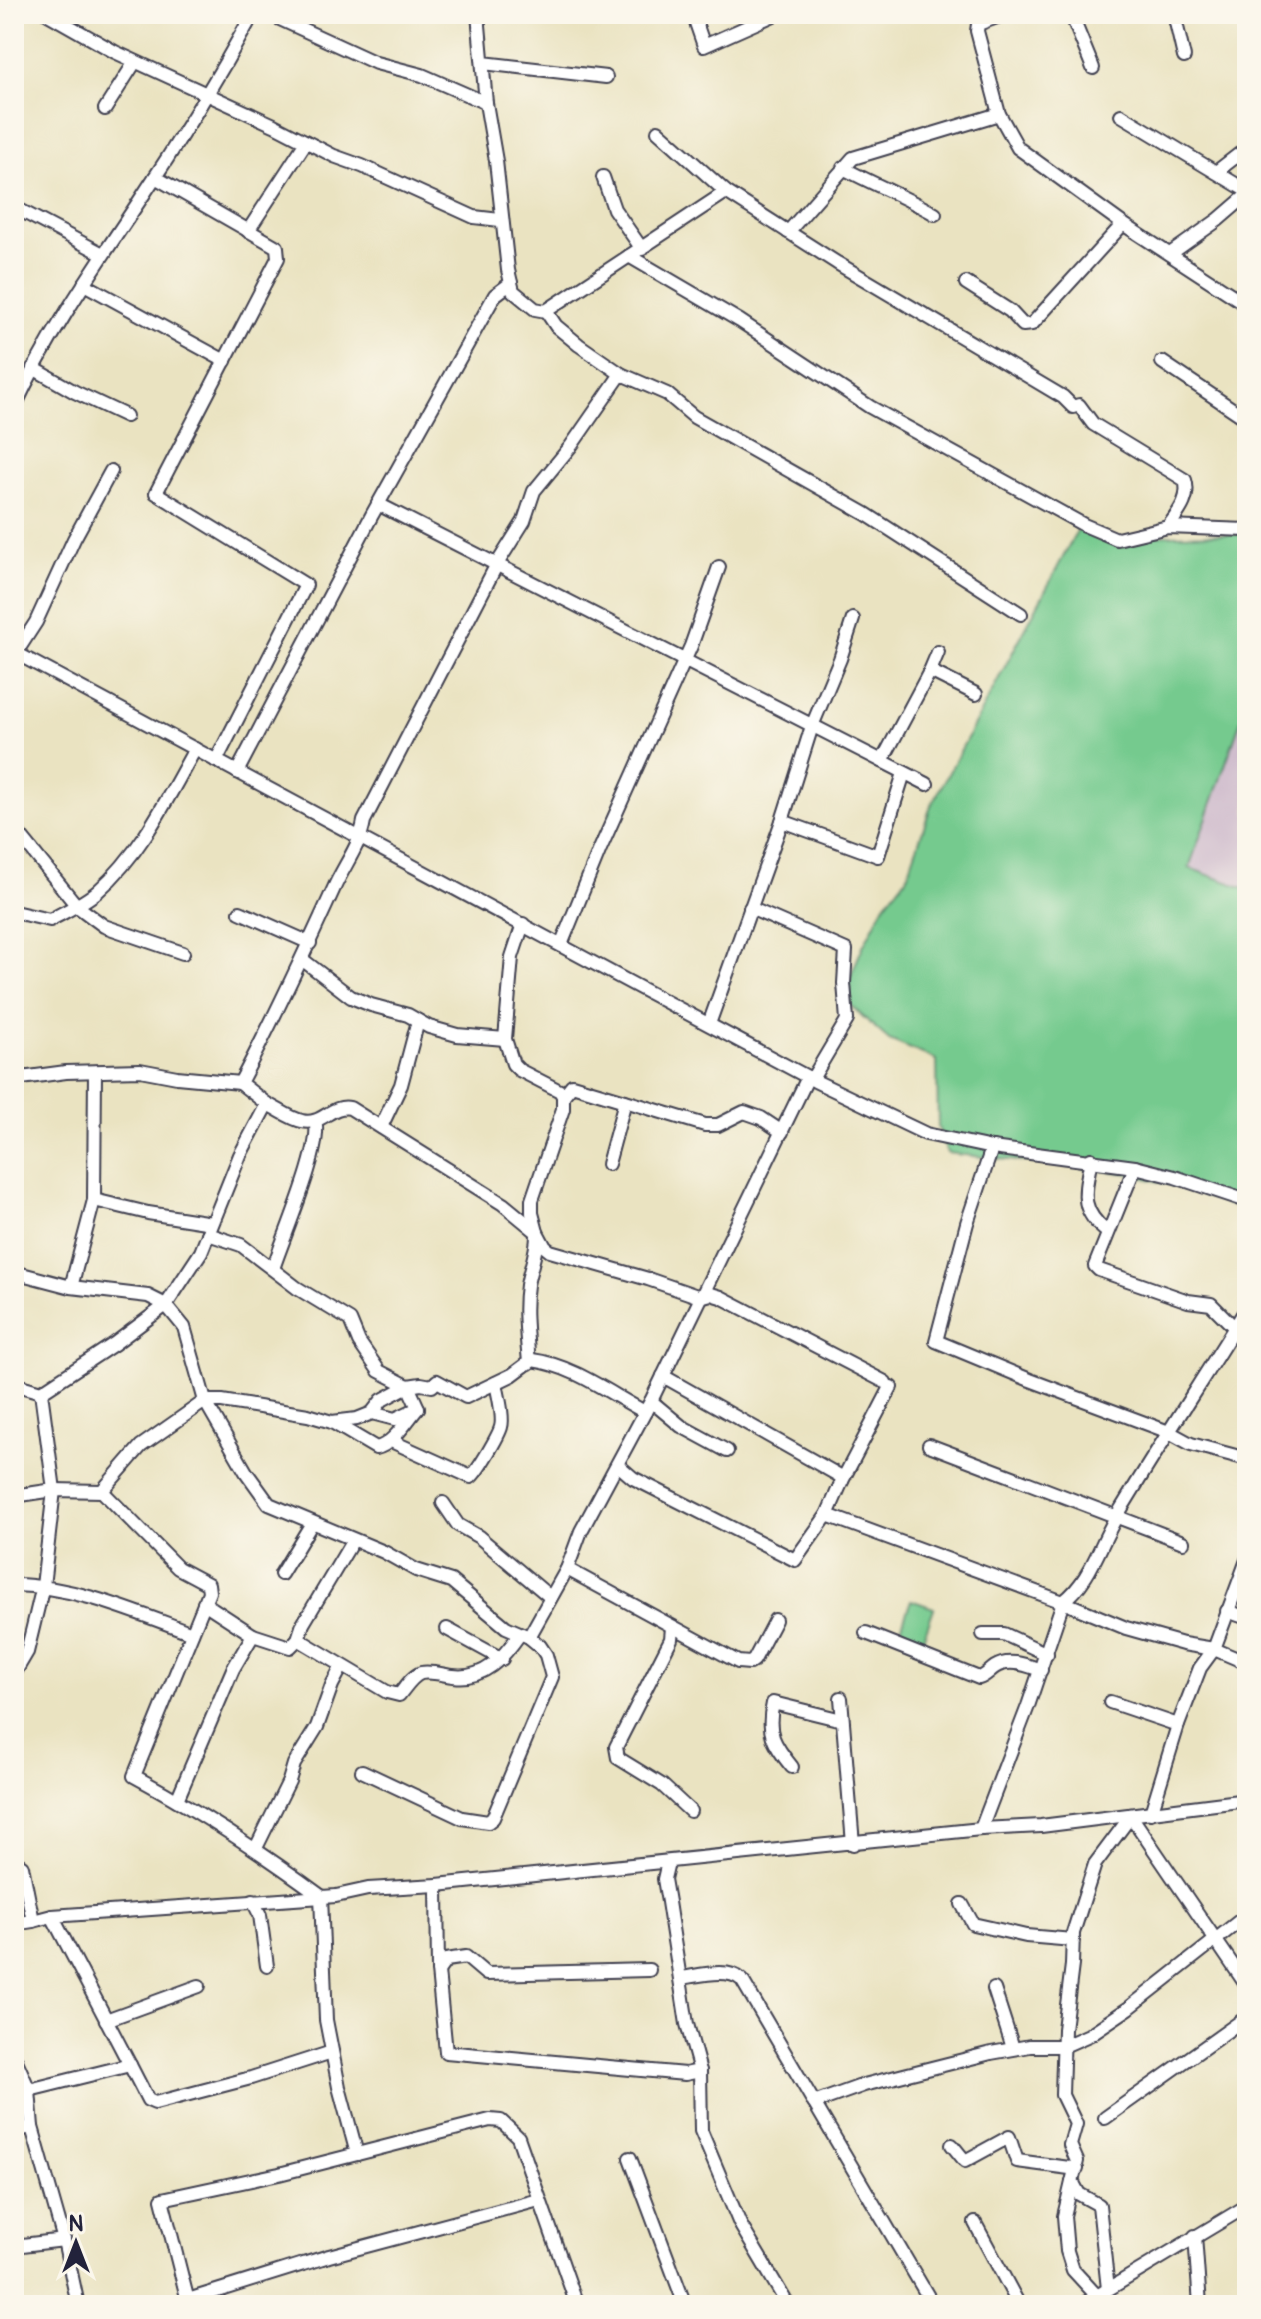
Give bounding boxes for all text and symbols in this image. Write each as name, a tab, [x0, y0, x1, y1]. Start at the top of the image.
north arrow	[36, 2203, 116, 2283]
text: N	[69, 2210, 84, 2238]

